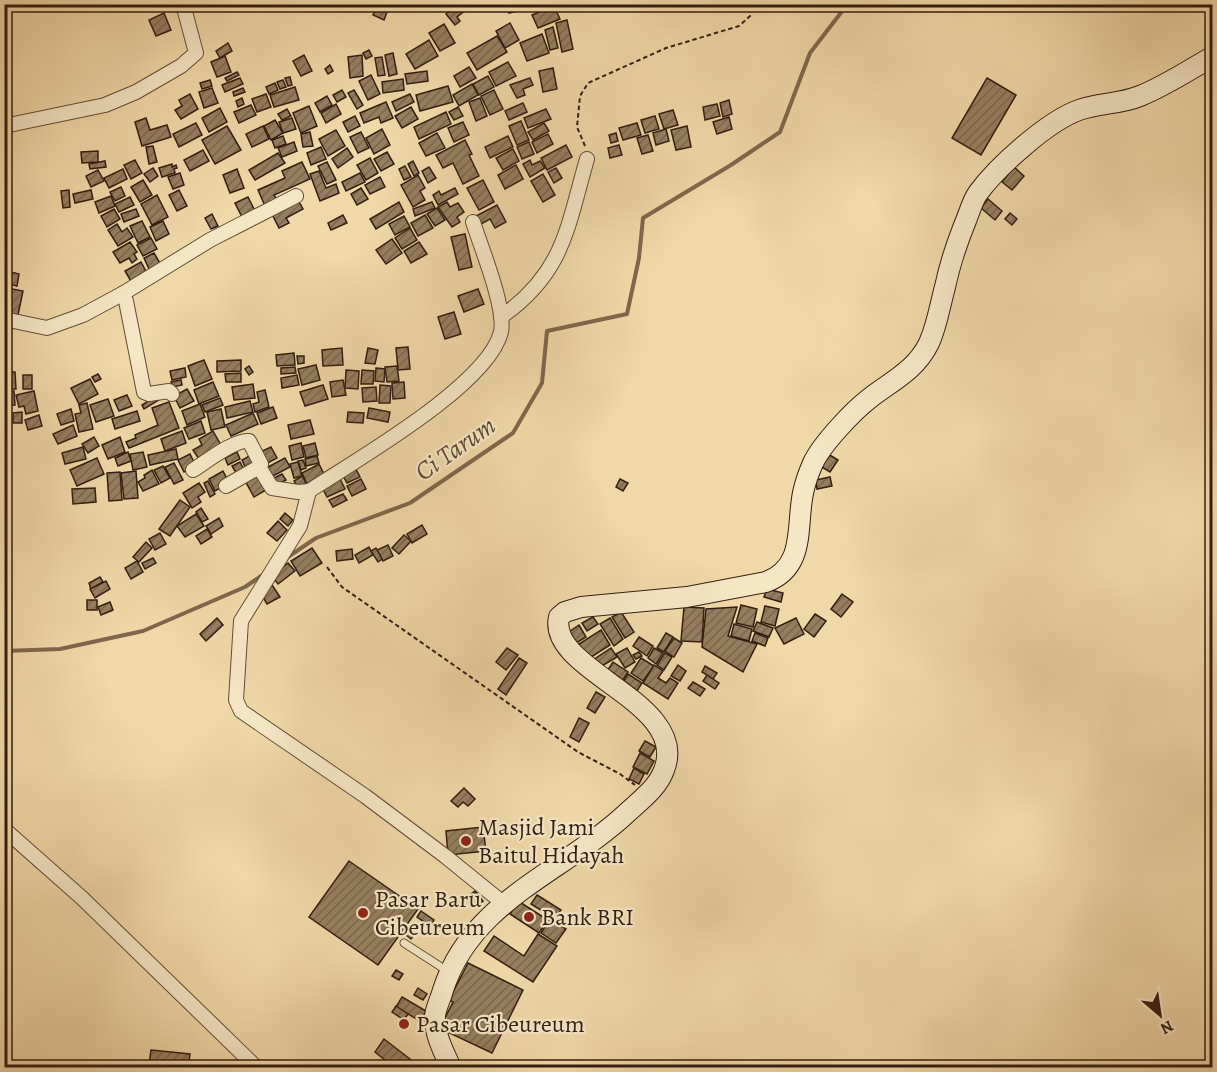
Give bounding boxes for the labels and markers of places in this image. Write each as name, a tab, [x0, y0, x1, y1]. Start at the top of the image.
place label: Masjid Jami Baitul Hidayah	[478, 811, 625, 871]
marker: Masjid Jami Baitul Hidayah	[459, 834, 473, 848]
place label: Pasar Baru Cibeureum	[375, 883, 485, 943]
place label: Bank BRI	[541, 901, 634, 933]
marker: Pasar Baru Cibeureum	[356, 906, 370, 920]
marker: Bank BRI	[522, 910, 536, 924]
place label: Pasar Cibeureum	[416, 1008, 585, 1040]
marker: Pasar Cibeureum	[397, 1017, 411, 1031]

